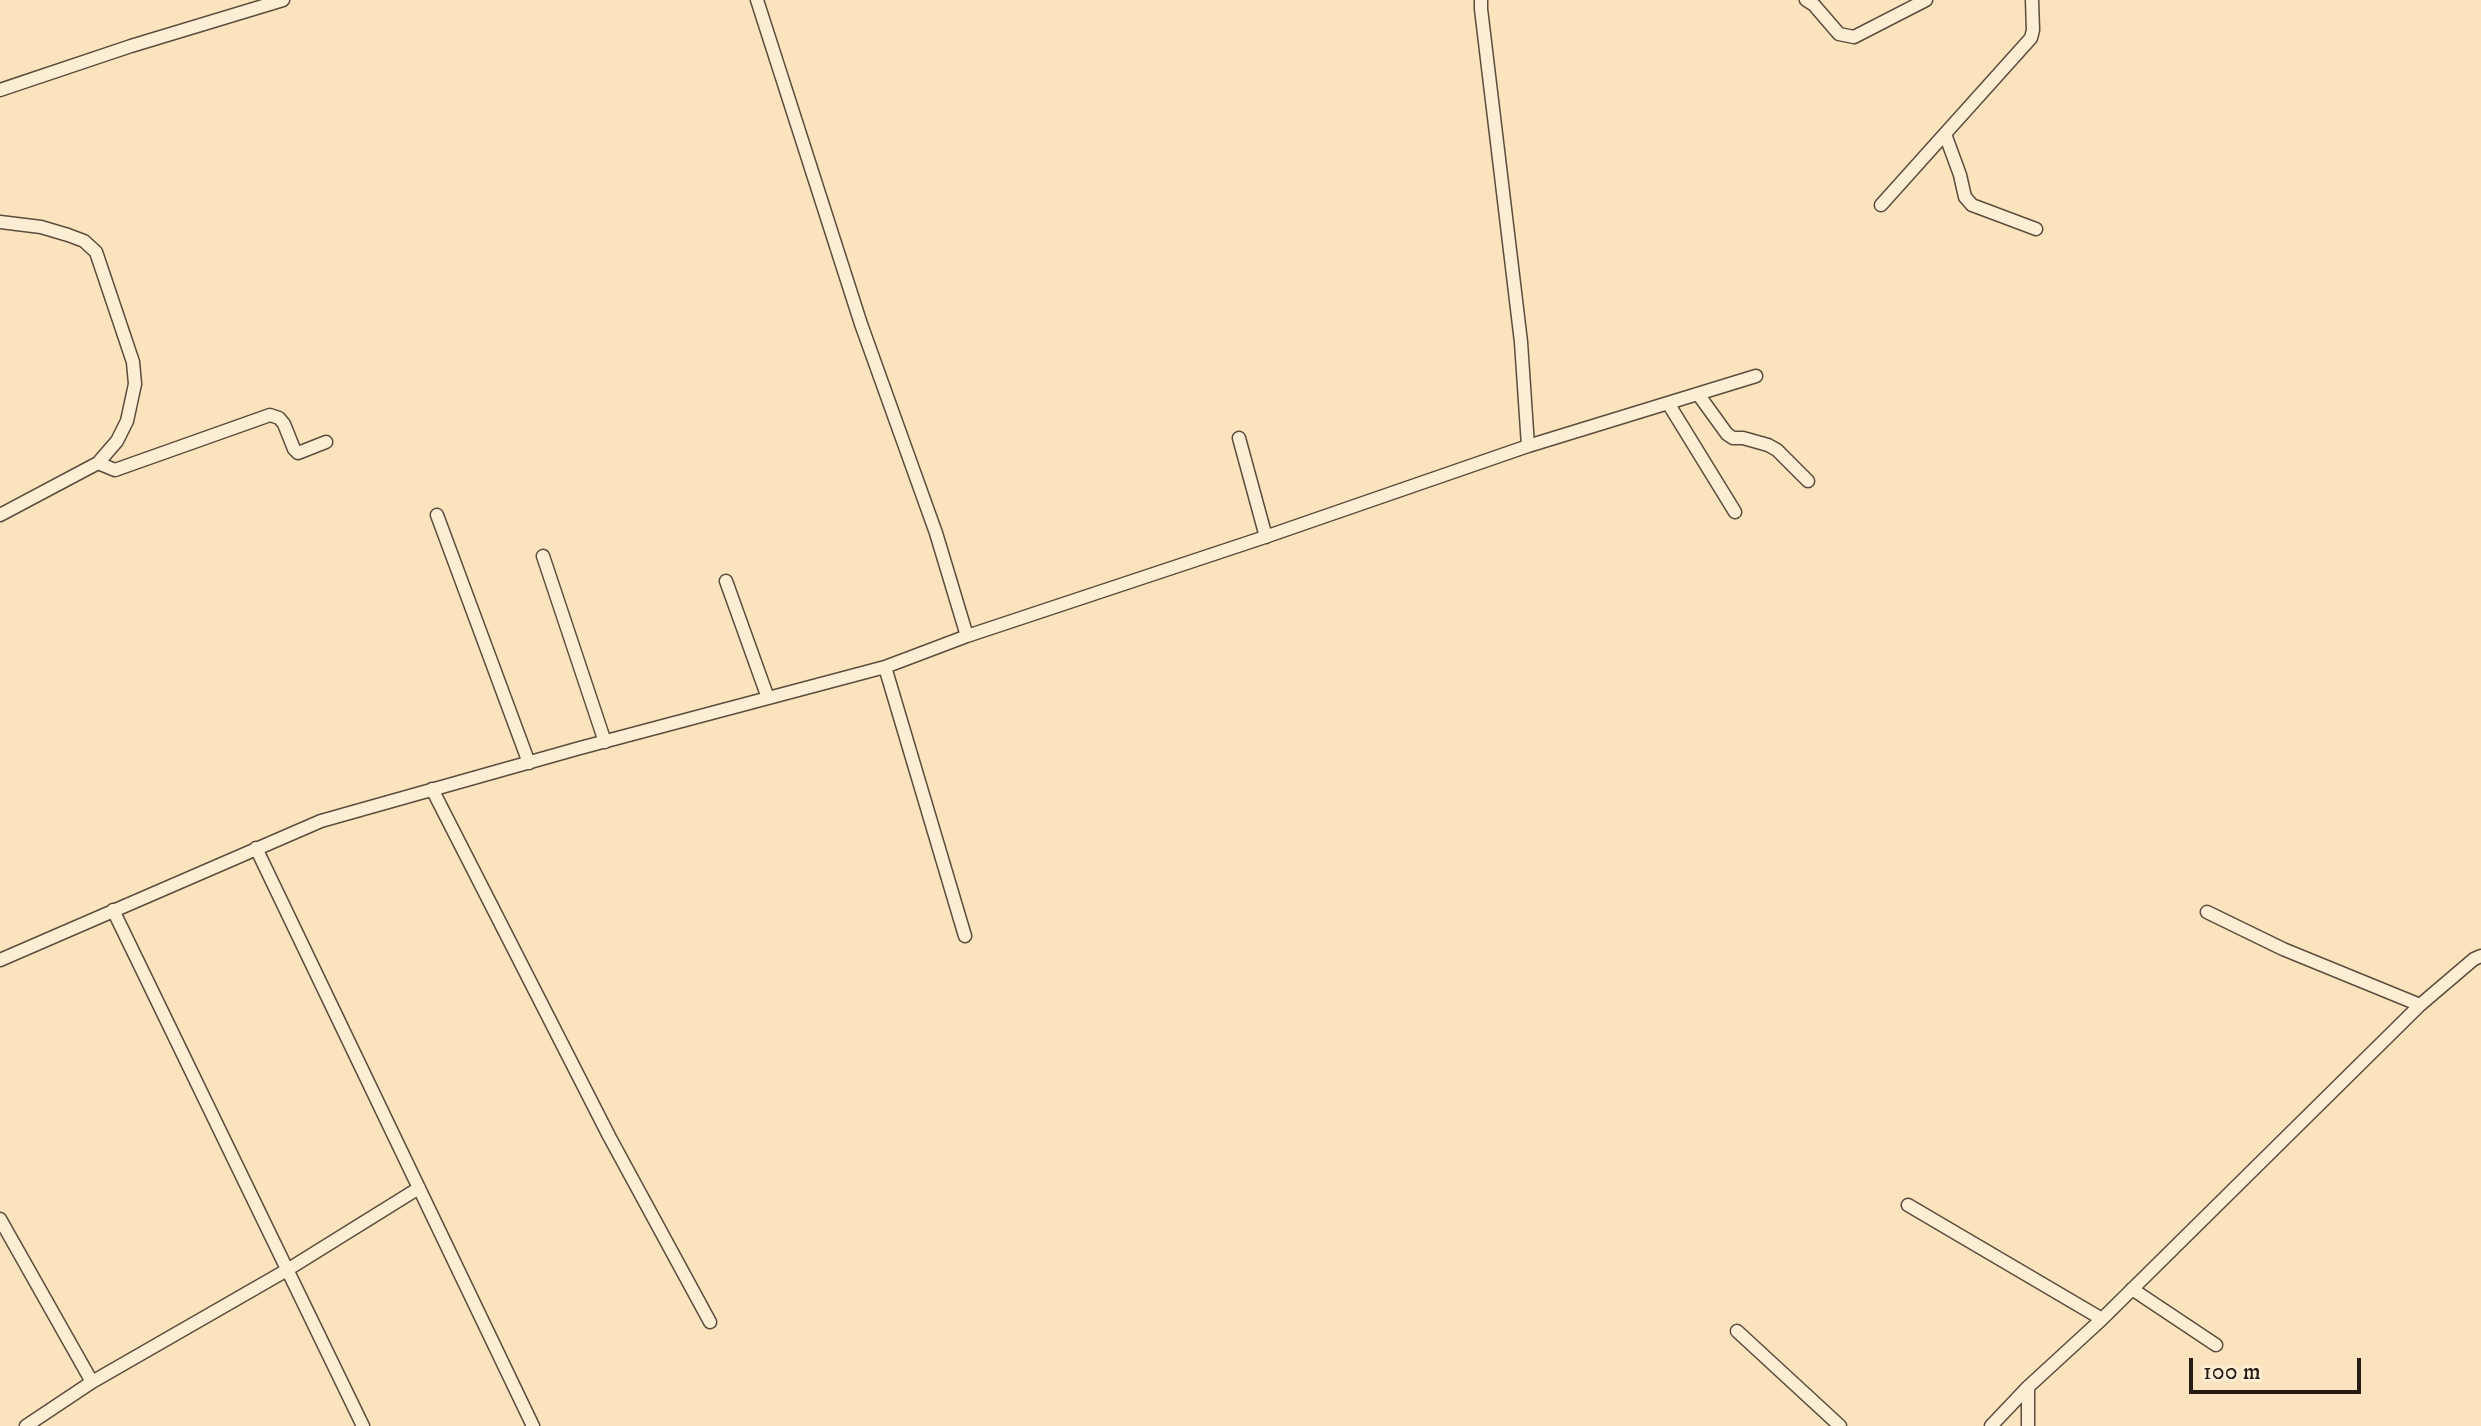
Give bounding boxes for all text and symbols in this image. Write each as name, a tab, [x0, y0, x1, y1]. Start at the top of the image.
scale bar	[2193, 1342, 2365, 1392]
text: 100 m	[2203, 1357, 2261, 1387]

